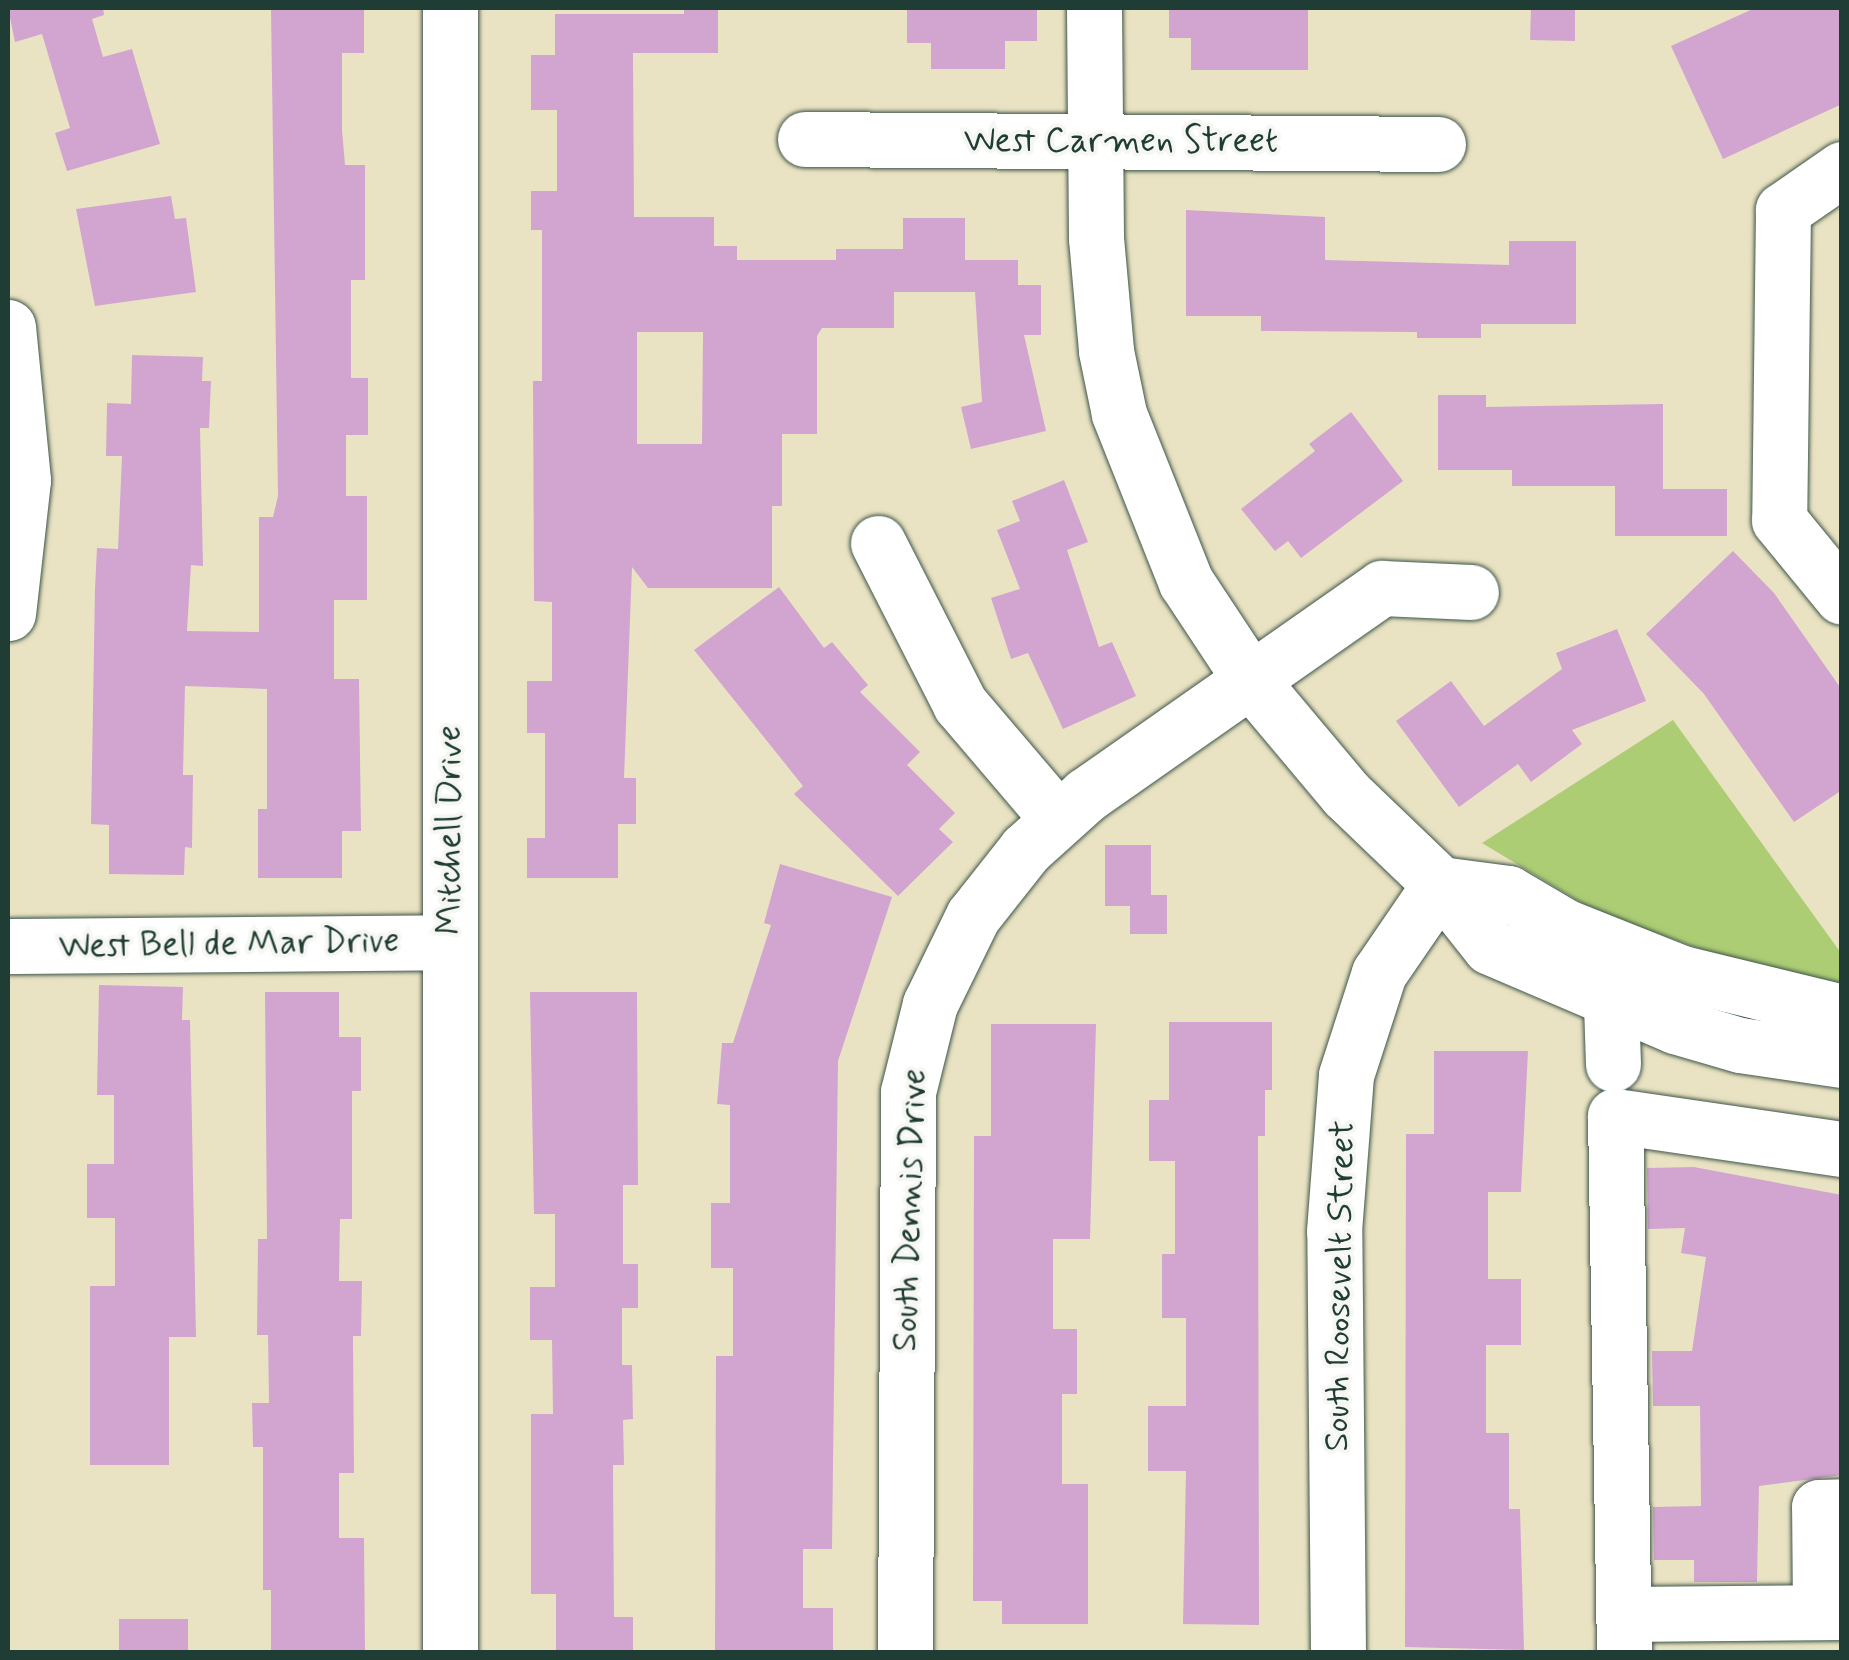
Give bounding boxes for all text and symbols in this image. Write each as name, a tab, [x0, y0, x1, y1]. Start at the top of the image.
street label: West Carmen Street	[961, 120, 1281, 162]
street label: Mitchell Drive	[429, 727, 471, 933]
street label: West Bell de Mar Drive	[60, 920, 398, 968]
street label: South Dennis Drive	[884, 1069, 936, 1351]
street label: South Roosevelt Street	[1316, 1121, 1364, 1451]

